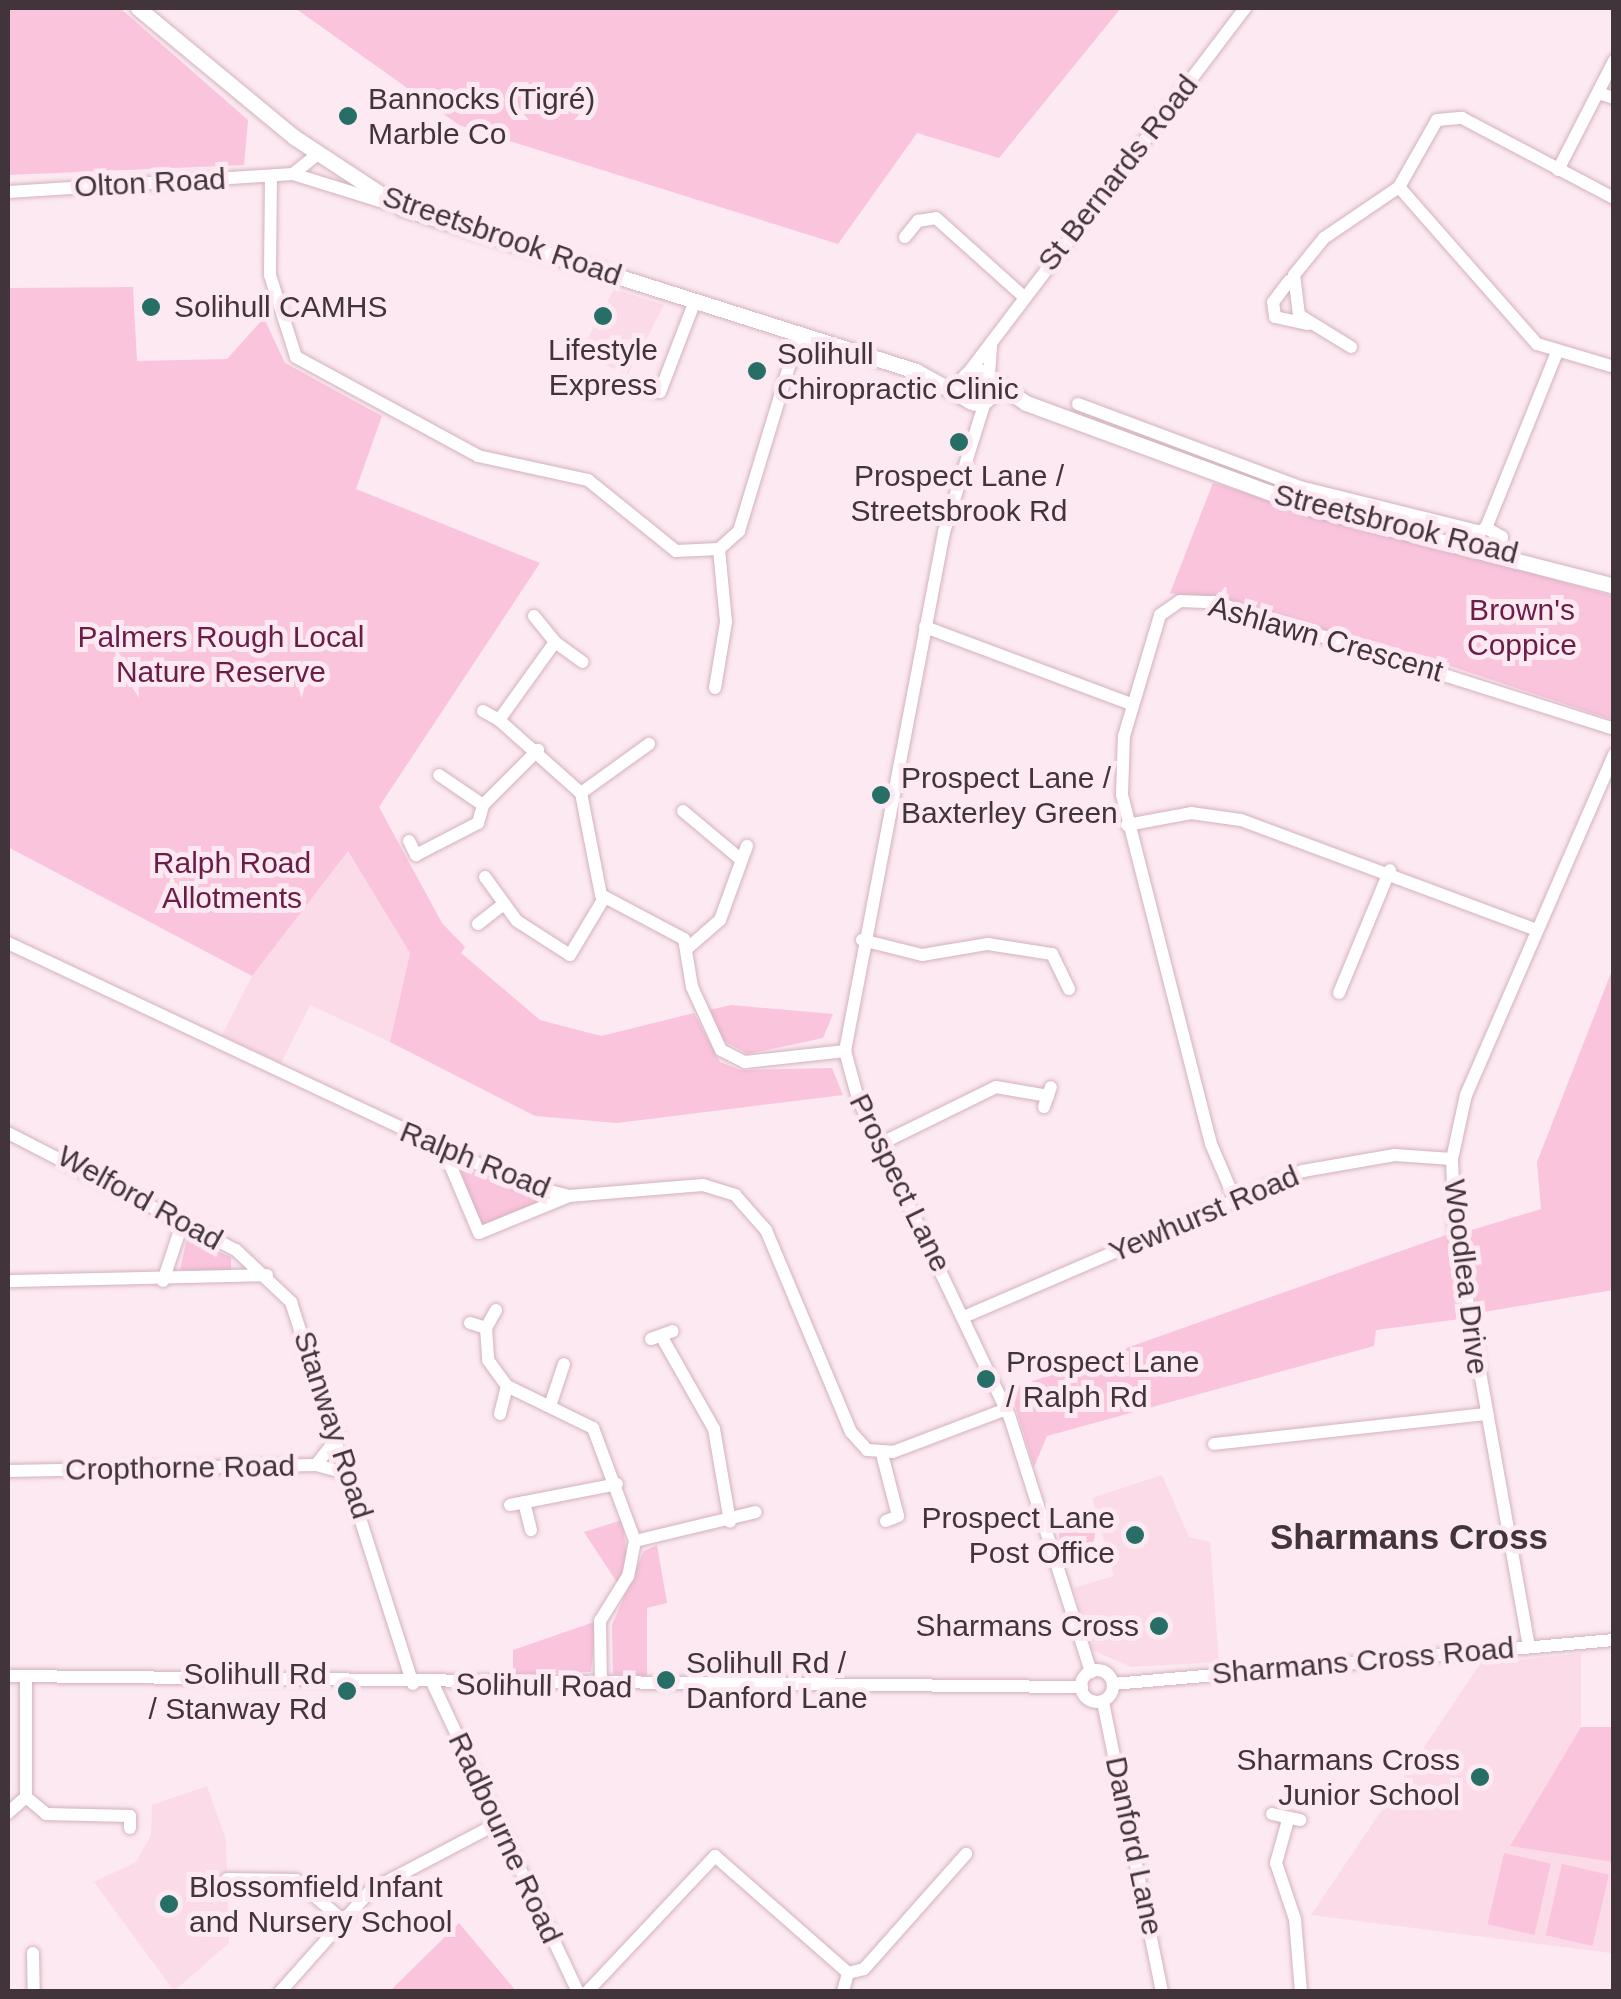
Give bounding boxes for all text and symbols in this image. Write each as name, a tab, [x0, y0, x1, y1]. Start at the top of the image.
street label: St Bernards Road	[1030, 68, 1206, 278]
place label: Bannocks (Tigré) Marble Co	[368, 81, 595, 152]
marker: Bannocks (Tigré) Marble Co	[337, 105, 359, 127]
street label: Olton Road	[73, 161, 227, 205]
street label: Streetsbrook Road	[378, 178, 626, 294]
place label: Solihull CAMHS	[174, 289, 387, 325]
marker: Solihull CAMHS	[138, 294, 164, 320]
marker: Lifestyle Express	[592, 305, 614, 327]
place label: Lifestyle Express	[548, 332, 658, 402]
place label: Solihull Chiropractic Clinic	[777, 336, 1019, 406]
marker: Solihull Chiropractic Clinic	[746, 360, 768, 382]
marker: Prospect Lane / Streetsbrook Rd	[948, 431, 970, 453]
place label: Prospect Lane / Streetsbrook Rd	[851, 458, 1067, 528]
street label: Streetsbrook Road	[1270, 476, 1522, 572]
street label: Ashlawn Crescent	[1205, 588, 1447, 690]
park label: Brown's Coppice	[1467, 592, 1577, 662]
park label: Palmers Rough Local Nature Reserve	[78, 619, 364, 690]
place label: Prospect Lane / Baxterley Green	[901, 760, 1118, 830]
marker: Prospect Lane / Baxterley Green	[870, 784, 892, 806]
park label: Ralph Road Allotments	[153, 845, 311, 916]
street label: Prospect Lane	[841, 1088, 959, 1278]
street label: Ralph Road	[395, 1114, 555, 1206]
street label: Welford Road	[51, 1138, 229, 1258]
street label: Yewhurst Road	[1104, 1158, 1304, 1270]
street label: Woodlea Drive	[1436, 1177, 1496, 1377]
street label: Stanway Road	[286, 1327, 380, 1523]
place label: Prospect Lane / Ralph Rd	[1006, 1344, 1199, 1414]
marker: Prospect Lane / Ralph Rd	[975, 1368, 997, 1390]
street label: Cropthorne Road	[65, 1448, 295, 1488]
place label: Prospect Lane Post Office	[922, 1500, 1115, 1570]
district label: Sharmans Cross	[1270, 1516, 1548, 1558]
marker: Prospect Lane Post Office	[1124, 1524, 1146, 1546]
place label: Sharmans Cross	[916, 1608, 1139, 1644]
marker: Sharmans Cross	[1148, 1615, 1170, 1637]
street label: Sharmans Cross Road	[1210, 1630, 1516, 1692]
place label: Solihull Rd / Danford Lane	[686, 1645, 868, 1716]
place label: Solihull Rd / Stanway Rd	[149, 1656, 327, 1726]
street label: Solihull Road	[455, 1666, 633, 1706]
marker: Solihull Rd / Danford Lane	[655, 1669, 677, 1691]
marker: Solihull Rd / Stanway Rd	[336, 1680, 358, 1702]
street label: Radbourne Road	[440, 1727, 570, 1949]
place label: Sharmans Cross Junior School	[1237, 1742, 1460, 1812]
street label: Danford Lane	[1097, 1753, 1171, 1939]
marker: Sharmans Cross Junior School	[1469, 1766, 1491, 1788]
place label: Blossomfield Infant and Nursery School	[189, 1869, 452, 1940]
marker: Blossomfield Infant and Nursery School	[158, 1893, 180, 1915]

